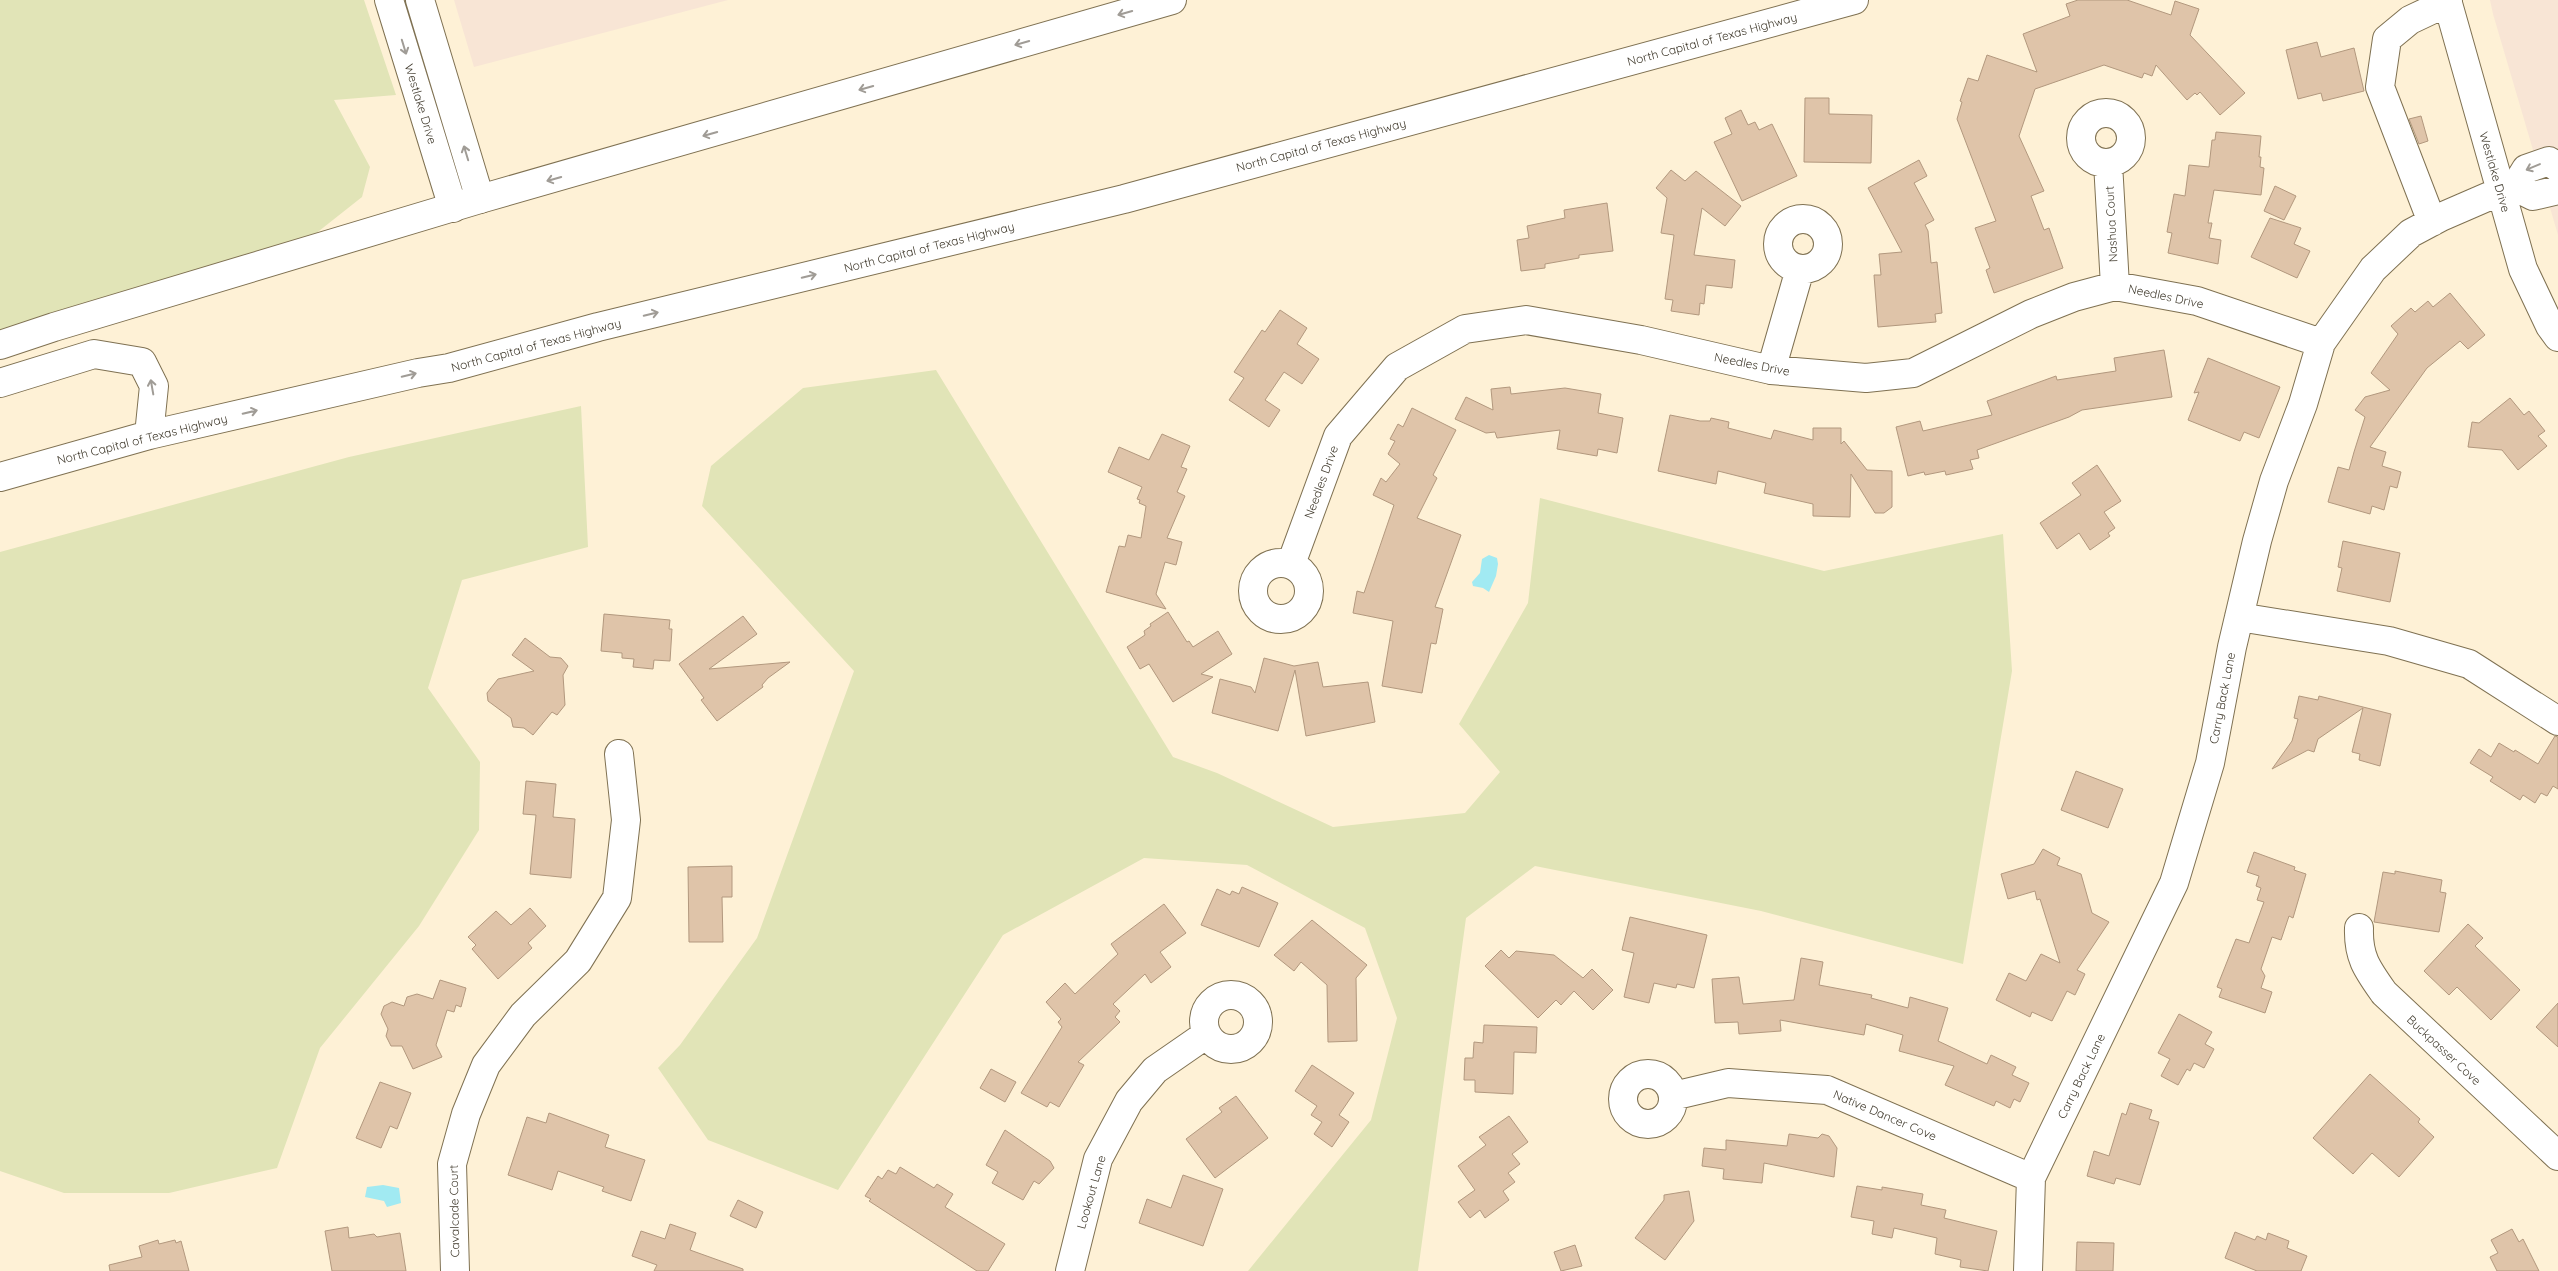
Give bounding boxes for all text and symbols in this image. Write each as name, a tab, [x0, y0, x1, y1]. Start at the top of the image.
one-way arrow	[1117, 9, 1133, 18]
street label: North Capital of Texas Highway	[1625, 9, 1799, 69]
one-way arrow	[399, 38, 409, 54]
one-way arrow	[1014, 38, 1030, 48]
street label: Westlake Drive	[402, 62, 440, 146]
one-way arrow	[859, 84, 875, 94]
street label: North Capital of Texas Highway	[1234, 115, 1408, 175]
one-way arrow	[703, 130, 719, 140]
street label: Westlake Drive	[2476, 130, 2514, 214]
one-way arrow	[460, 145, 470, 161]
one-way arrow	[2526, 163, 2541, 172]
one-way arrow	[546, 174, 562, 184]
street label: Nashua Court	[2102, 185, 2120, 263]
street label: North Capital of Texas Highway	[842, 219, 1016, 275]
one-way arrow	[800, 271, 816, 280]
street label: Needles Drive	[2127, 281, 2205, 311]
one-way arrow	[642, 309, 658, 318]
street label: North Capital of Texas Highway	[449, 315, 623, 375]
street label: Needles Drive	[1713, 349, 1791, 379]
one-way arrow	[400, 370, 416, 379]
one-way arrow	[147, 380, 157, 396]
one-way arrow	[242, 407, 258, 416]
street label: North Capital of Texas Highway	[55, 411, 229, 467]
street label: Needles Drive	[1301, 443, 1341, 521]
street label: Carry Back Lane	[2206, 651, 2238, 745]
street label: Buckpasser Cove	[2404, 1012, 2484, 1088]
street label: Carry Back Lane	[2054, 1031, 2108, 1121]
street label: Native Dancer Cove	[1831, 1086, 1939, 1144]
street label: Lookout Lane	[1073, 1153, 1109, 1231]
street label: Cavalcade Court	[446, 1165, 462, 1257]

